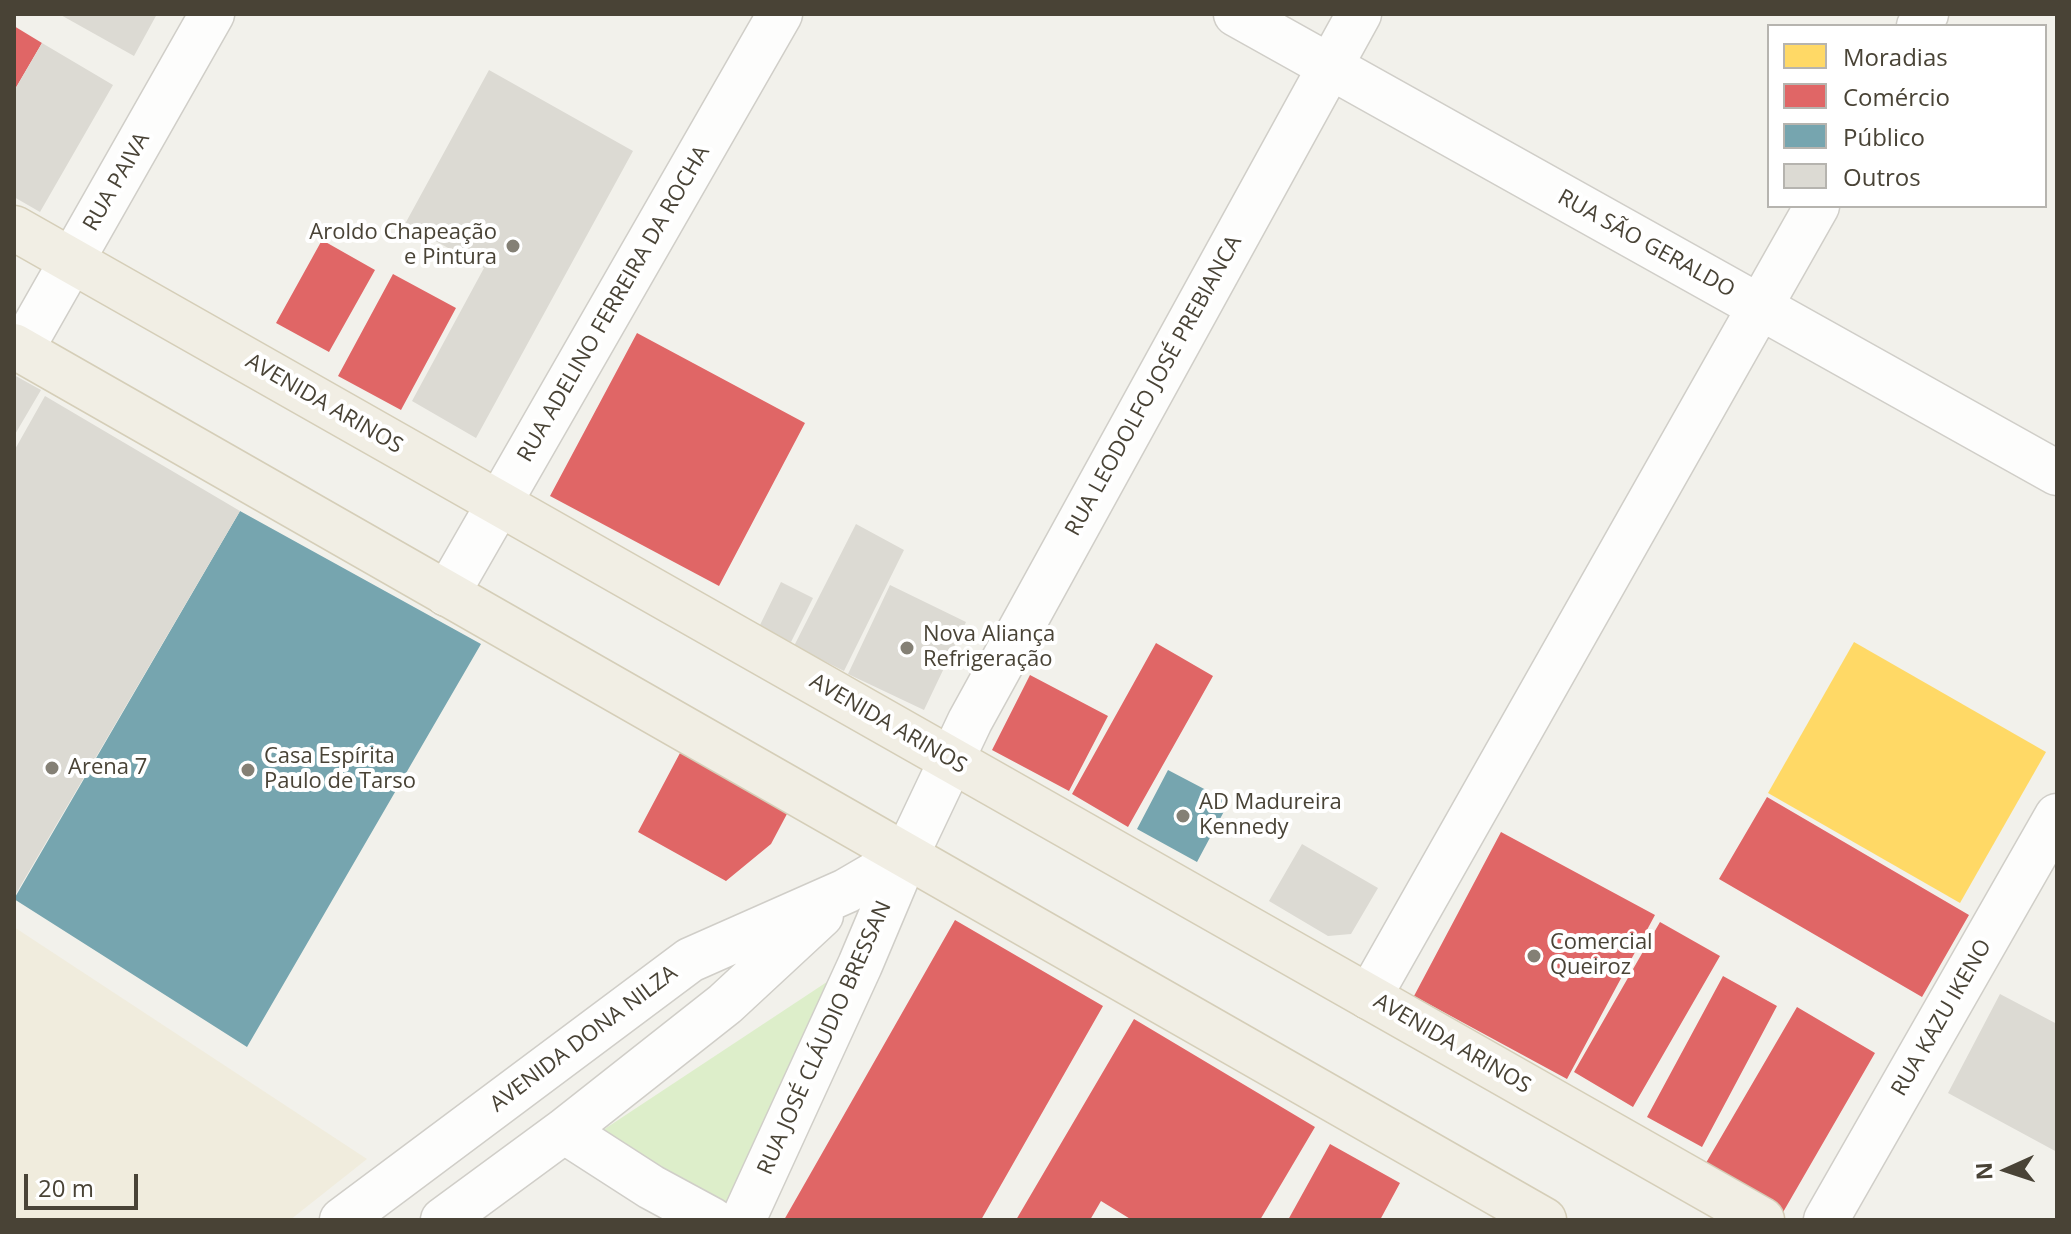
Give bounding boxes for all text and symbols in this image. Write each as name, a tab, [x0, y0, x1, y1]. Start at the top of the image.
legend	[1767, 24, 2047, 208]
text: Moradias	[1843, 40, 1948, 73]
text: Comércio	[1843, 80, 1950, 113]
text: Público	[1843, 120, 1925, 153]
street label: RUA PAIVA	[78, 128, 156, 236]
street label: RUA ADELINO FERREIRA DA ROCHA	[512, 141, 716, 467]
text: Outros	[1843, 160, 1921, 193]
street label: RUA SÃO GERALDO	[1553, 184, 1739, 304]
place label: Aroldo Chapeação e Pintura	[309, 220, 497, 272]
street label: RUA LEODOLFO JOSÉ PREBIANCA	[1060, 231, 1248, 541]
marker: Aroldo Chapeação e Pintura	[504, 237, 522, 255]
street label: AVENIDA ARINOS	[241, 348, 407, 460]
place label: Nova Aliança Refrigeração	[923, 622, 1055, 674]
marker: Nova Aliança Refrigeração	[898, 639, 916, 657]
street label: AVENIDA ARINOS	[805, 668, 971, 780]
place label: Casa Espírita Paulo de Tarso	[264, 744, 416, 796]
place label: Arena 7	[68, 755, 147, 781]
marker: Arena 7	[43, 759, 61, 777]
marker: Casa Espírita Paulo de Tarso	[239, 761, 257, 779]
place label: AD Madureira Kennedy	[1199, 790, 1342, 842]
marker: AD Madureira Kennedy	[1174, 807, 1192, 825]
street label: RUA JOSÉ CLÁUDIO BRESSAN	[753, 897, 897, 1179]
place label: Comercial Queiroz	[1550, 930, 1653, 982]
street label: RUA KAZU IKENO	[1886, 935, 1998, 1101]
marker: Comercial Queiroz	[1525, 947, 1543, 965]
street label: AVENIDA DONA NILZA	[485, 960, 683, 1118]
street label: AVENIDA ARINOS	[1369, 988, 1535, 1100]
north arrow	[1967, 1130, 2047, 1210]
scale bar	[28, 1158, 142, 1208]
text: N	[1968, 1162, 1998, 1181]
text: 20 m	[38, 1171, 94, 1204]

